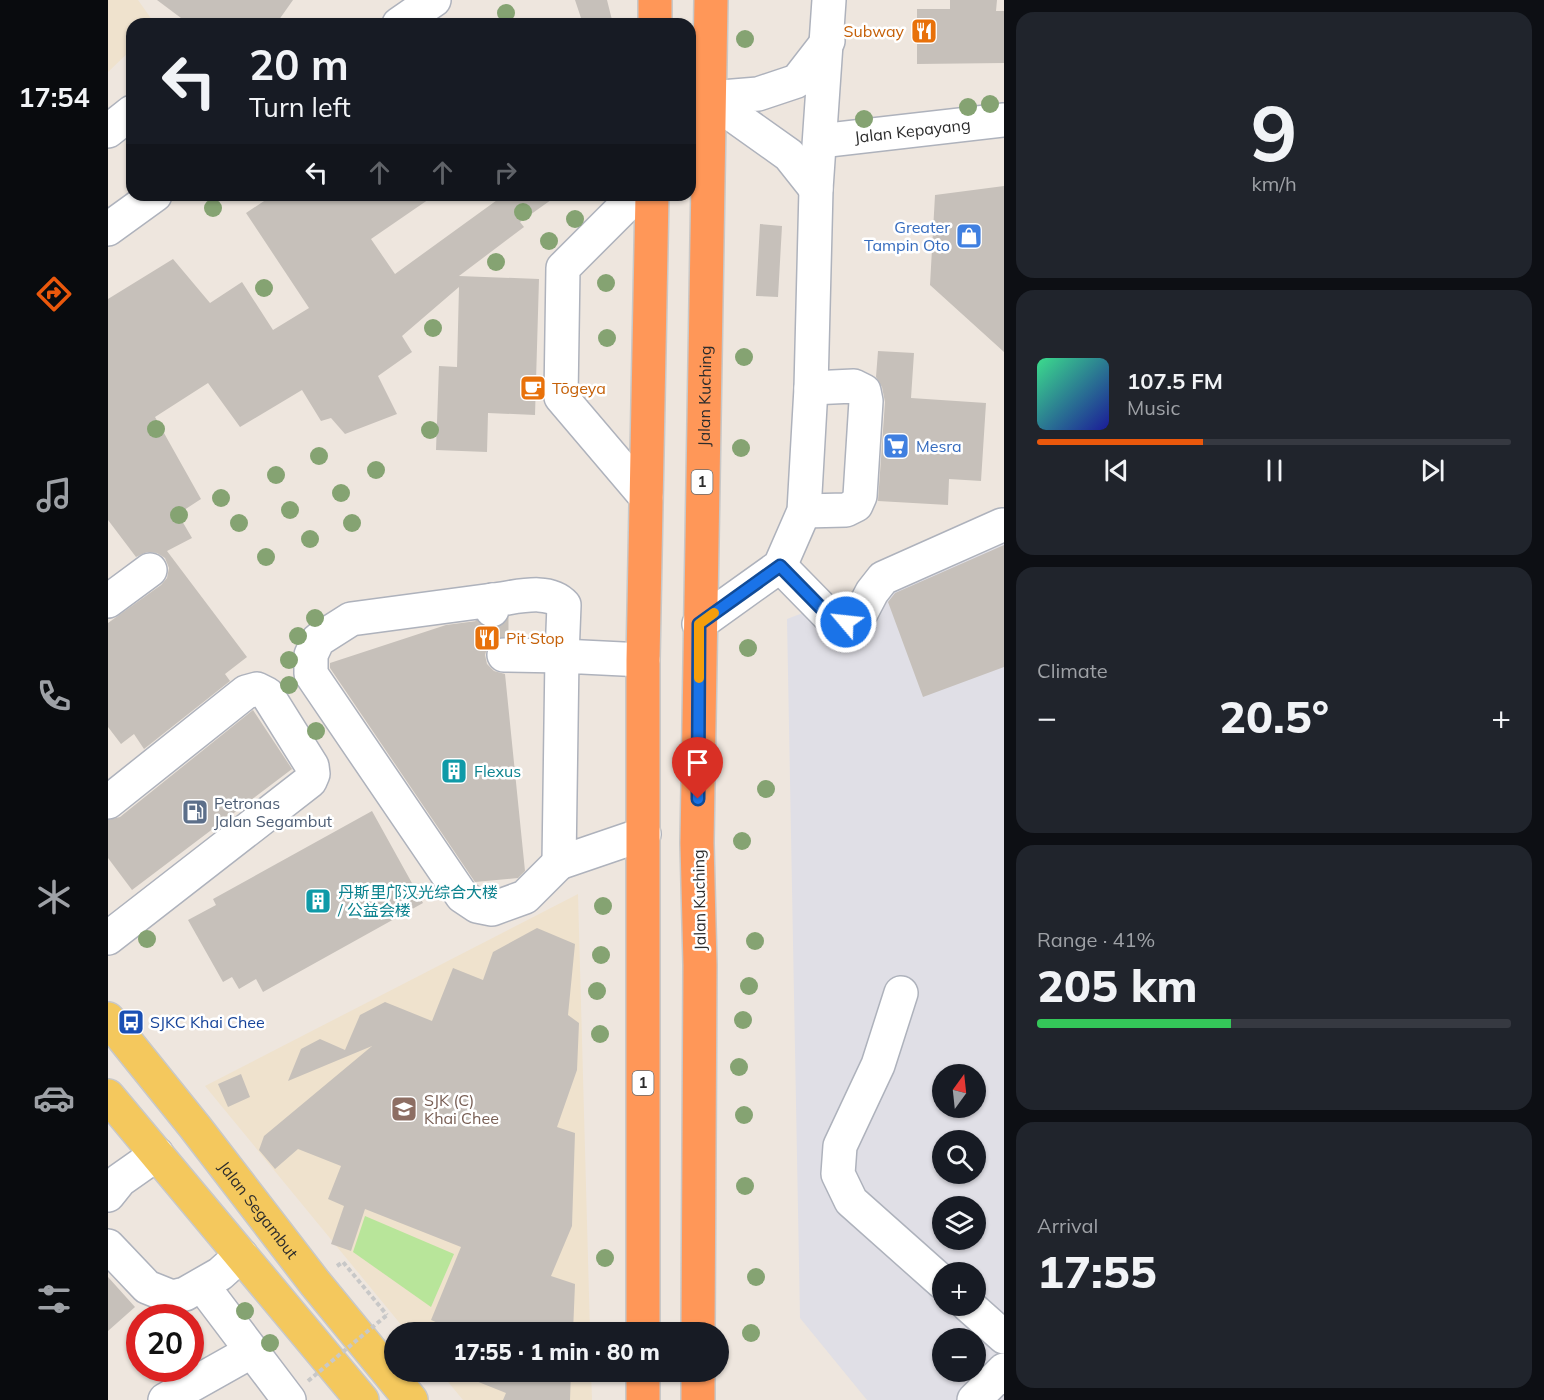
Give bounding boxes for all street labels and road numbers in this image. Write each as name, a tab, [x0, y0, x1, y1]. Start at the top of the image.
street label: Jalan Kepayang	[853, 114, 972, 147]
street label: Jalan Kuching	[694, 345, 715, 447]
road number: 1	[692, 470, 712, 494]
street label: Jalan Kuching	[688, 849, 710, 951]
road number: 1	[632, 1071, 654, 1095]
street label: Jalan Segambut	[215, 1157, 303, 1263]

